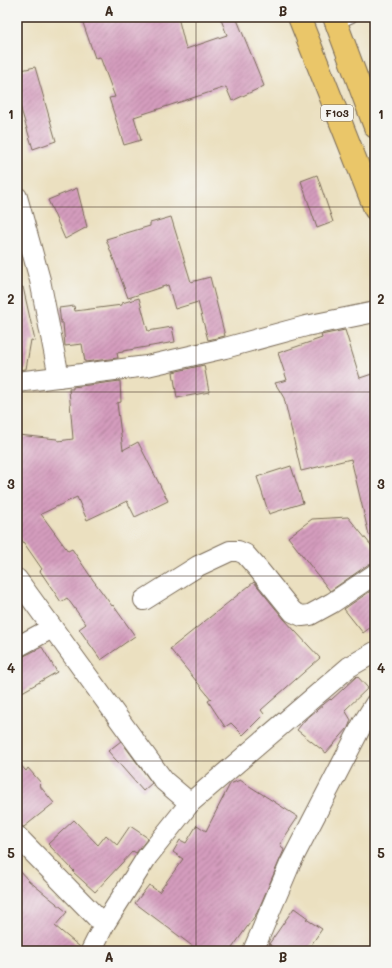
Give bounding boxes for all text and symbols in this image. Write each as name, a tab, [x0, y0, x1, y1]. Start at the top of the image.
text: A	[104, 2, 114, 19]
text: B	[279, 2, 288, 19]
text: 1	[8, 105, 14, 122]
road number: F103	[321, 105, 353, 121]
text: 1	[378, 105, 384, 122]
text: 2	[7, 290, 15, 307]
text: 2	[377, 290, 385, 307]
text: 3	[7, 475, 15, 492]
text: 3	[377, 475, 385, 492]
text: 4	[7, 659, 15, 676]
text: 4	[377, 659, 385, 676]
text: 5	[7, 844, 15, 861]
text: 5	[377, 844, 385, 861]
text: A	[104, 948, 114, 965]
text: B	[279, 948, 288, 965]

